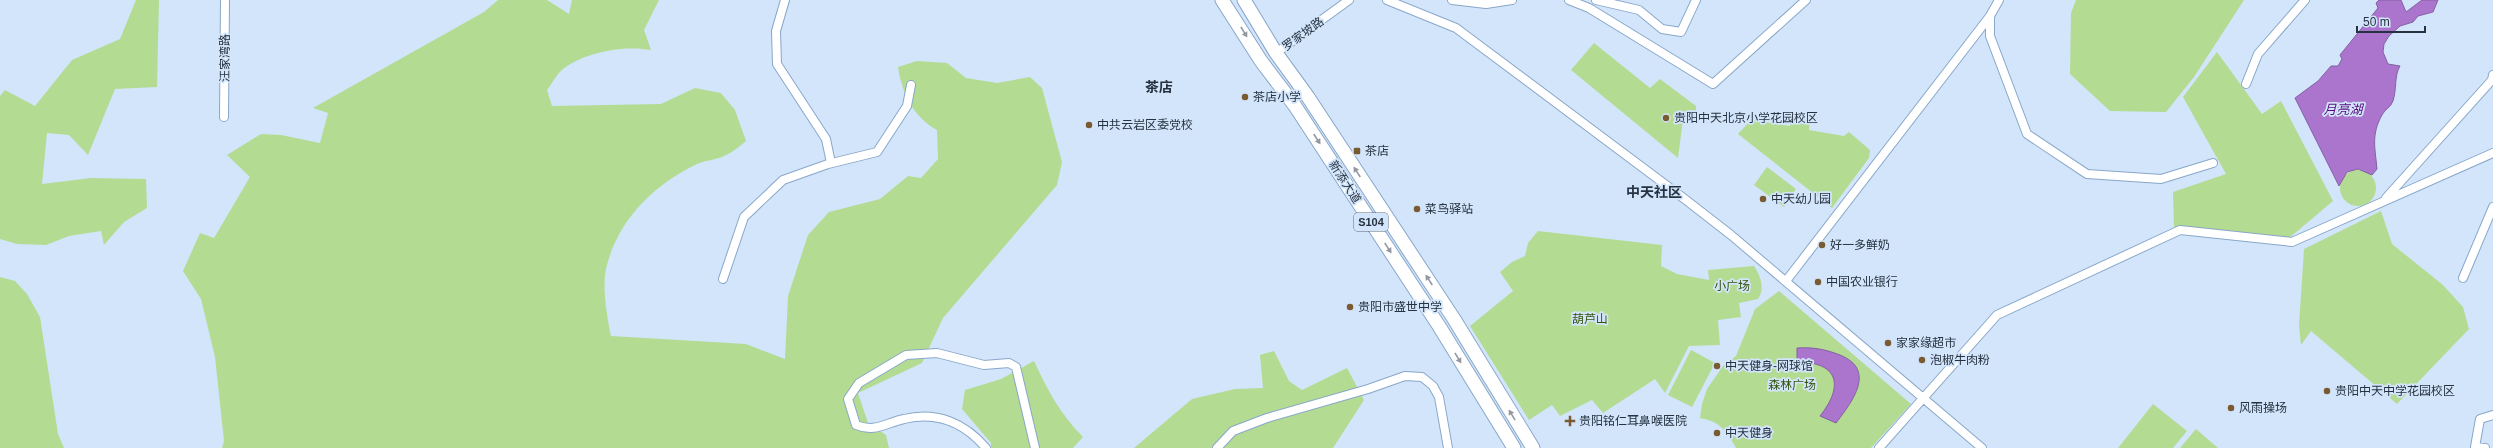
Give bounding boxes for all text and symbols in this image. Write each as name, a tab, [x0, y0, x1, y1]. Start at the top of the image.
scale bar	[2357, 8, 2425, 34]
street label: 罗家坡路	[1279, 14, 1327, 54]
text: 50 m	[2363, 15, 2390, 29]
one-way arrow	[1240, 26, 1247, 38]
street label: 汪家湾路	[218, 34, 232, 82]
district label: 茶店	[1145, 79, 1173, 95]
place label: 茶店小学	[1253, 90, 1301, 104]
marker: 茶店小学	[1240, 92, 1250, 102]
water label: 月亮湖	[2323, 102, 2364, 117]
place label: 贵阳中天北京小学花园校区	[1674, 111, 1818, 125]
marker: 贵阳中天北京小学花园校区	[1661, 113, 1671, 123]
place label: 中共云岩区委党校	[1097, 118, 1193, 132]
marker: 中共云岩区委党校	[1084, 120, 1094, 130]
one-way arrow	[1313, 134, 1321, 145]
place label: 茶店	[1365, 144, 1389, 158]
marker: 茶店	[1352, 146, 1362, 156]
street label: 新添大道	[1326, 158, 1364, 206]
one-way arrow	[1353, 167, 1361, 177]
district label: 中天社区	[1626, 184, 1682, 200]
place label: 中天幼儿园	[1771, 192, 1831, 206]
marker: 中天幼儿园	[1758, 194, 1768, 204]
place label: 菜鸟驿站	[1425, 202, 1473, 216]
marker: 菜鸟驿站	[1412, 204, 1422, 214]
road number: S104	[1354, 213, 1388, 231]
place label: 好一多鲜奶	[1830, 238, 1890, 252]
marker: 好一多鲜奶	[1817, 240, 1827, 250]
one-way arrow	[1384, 243, 1392, 253]
one-way arrow	[1425, 275, 1433, 286]
place label: 中国农业银行	[1826, 275, 1898, 289]
marker: 中国农业银行	[1813, 277, 1823, 287]
park label: 小广场	[1714, 279, 1750, 293]
place label: 贵阳市盛世中学	[1358, 300, 1442, 314]
marker: 贵阳市盛世中学	[1345, 302, 1355, 312]
park label: 葫芦山	[1572, 312, 1608, 326]
place label: 家家缘超市	[1896, 336, 1956, 350]
marker: 家家缘超市	[1883, 338, 1893, 348]
one-way arrow	[1455, 352, 1462, 364]
place label: 泡椒牛肉粉	[1930, 353, 1990, 367]
marker: 泡椒牛肉粉	[1917, 355, 1927, 365]
place label: 中天健身-网球馆	[1725, 359, 1813, 373]
marker: 中天健身-网球馆	[1712, 361, 1722, 371]
park label: 森林广场	[1768, 378, 1816, 392]
place label: 贵阳中天中学花园校区	[2335, 384, 2455, 398]
marker: 贵阳中天中学花园校区	[2322, 386, 2332, 396]
place label: 风雨操场	[2239, 401, 2287, 415]
marker: 风雨操场	[2226, 403, 2236, 413]
one-way arrow	[1509, 409, 1516, 421]
place label: 贵阳铭仁耳鼻喉医院	[1579, 414, 1687, 428]
marker: 贵阳铭仁耳鼻喉医院	[1564, 415, 1576, 427]
place label: 中天健身	[1725, 426, 1773, 440]
marker: 中天健身	[1712, 428, 1722, 438]

